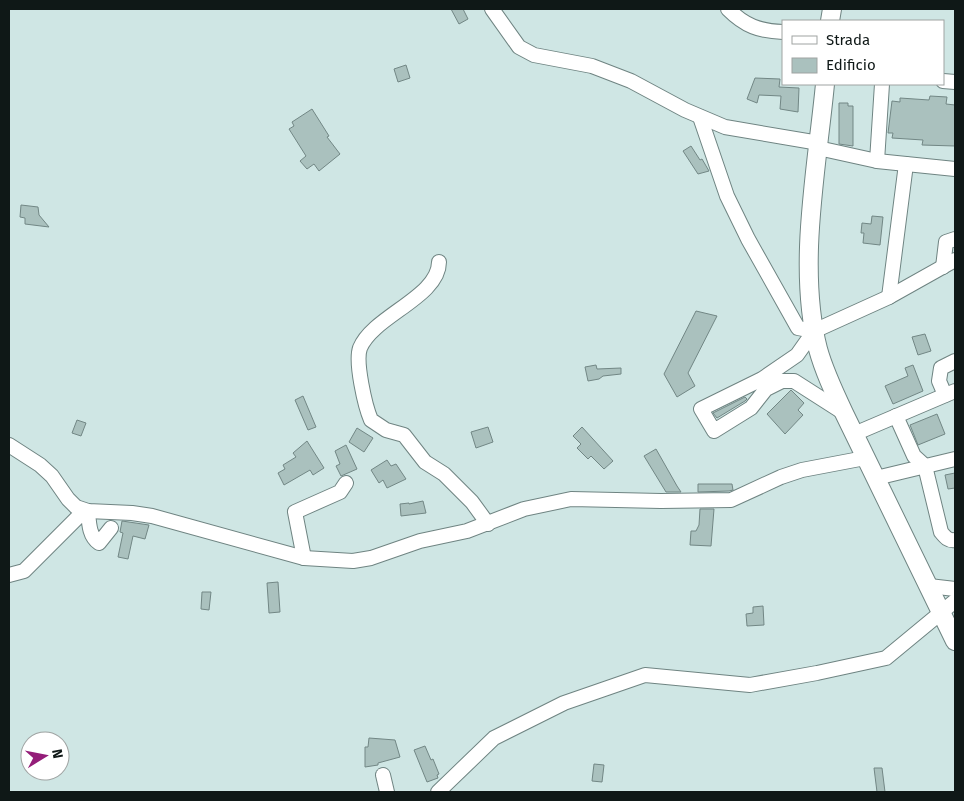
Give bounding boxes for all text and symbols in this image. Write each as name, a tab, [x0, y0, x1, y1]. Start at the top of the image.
legend	[782, 20, 944, 85]
text: Strada	[826, 31, 870, 49]
text: Edificio	[826, 56, 876, 74]
north arrow	[20, 731, 70, 781]
text: N	[48, 748, 66, 760]

